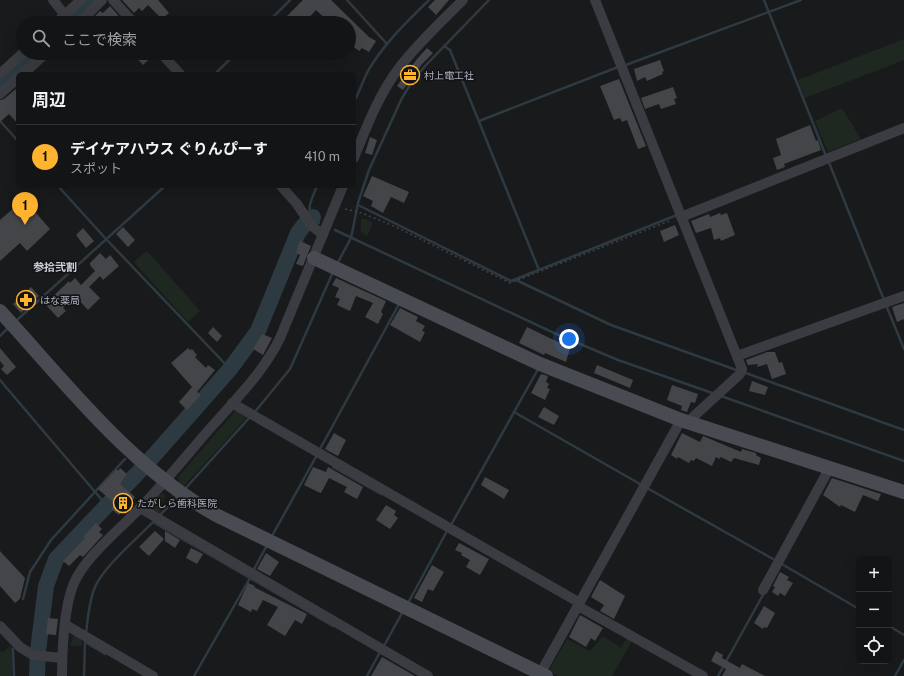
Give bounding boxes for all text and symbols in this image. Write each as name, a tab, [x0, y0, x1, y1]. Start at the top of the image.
search box	[16, 16, 356, 60]
icon: search	[30, 27, 52, 49]
text: ここで検索	[62, 31, 137, 48]
office icon: 村上電工社	[399, 64, 421, 86]
place label: 村上電工社	[424, 69, 474, 81]
text: 周辺	[32, 90, 66, 110]
text: デイケアハウス ぐりんぴーす	[70, 140, 268, 157]
text: 1	[42, 149, 48, 164]
text: 410 m	[304, 149, 340, 164]
text: スポット	[70, 161, 122, 176]
pin: 1	[12, 192, 38, 225]
district label: 参拾弐割	[33, 261, 77, 273]
pharmacy icon: はな薬局	[15, 289, 37, 311]
place label: はな薬局	[40, 294, 80, 306]
your location	[559, 329, 579, 349]
building icon: たがしら歯科医院	[112, 492, 134, 514]
place label: たがしら歯科医院	[137, 497, 217, 509]
map controls	[856, 556, 892, 664]
button: +	[856, 556, 892, 592]
button: −	[856, 592, 892, 628]
button: locate	[856, 628, 892, 664]

